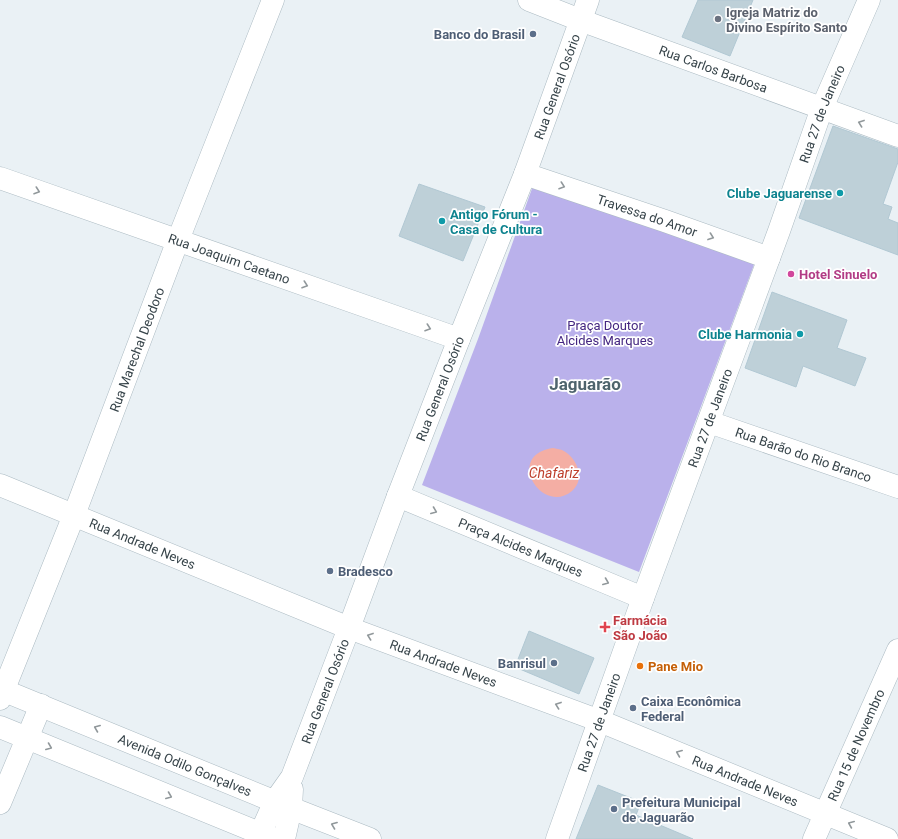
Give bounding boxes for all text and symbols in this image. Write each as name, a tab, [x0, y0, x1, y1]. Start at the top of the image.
place label: Igreja Matriz do Divino Espírito Santo	[726, 5, 847, 35]
marker: Igreja Matriz do Divino Espírito Santo	[713, 14, 723, 24]
place label: Banco do Brasil	[434, 27, 525, 42]
marker: Banco do Brasil	[528, 29, 538, 39]
street label: Rua General Osório	[531, 32, 583, 141]
street label: Rua Carlos Barbosa	[657, 42, 770, 95]
street label: Rua 27 de Janeiro	[796, 62, 847, 165]
one-way arrow	[858, 119, 865, 127]
one-way arrow	[558, 181, 565, 190]
one-way arrow	[33, 186, 40, 195]
place label: Clube Jaguarense	[727, 186, 832, 201]
marker: Clube Jaguarense	[835, 188, 845, 198]
street label: Travessa do Amor	[595, 191, 700, 240]
place label: Antigo Fórum - Casa de Cultura	[450, 207, 542, 237]
marker: Antigo Fórum - Casa de Cultura	[437, 216, 447, 226]
street label: Rua Joaquim Caetano	[166, 230, 292, 287]
one-way arrow	[708, 233, 715, 241]
place label: Hotel Sinuelo	[799, 267, 877, 282]
marker: Hotel Sinuelo	[786, 269, 796, 279]
one-way arrow	[301, 280, 308, 288]
street label: Rua Marechal Deodoro	[106, 285, 167, 414]
park label: Praça Doutor Alcides Marques	[557, 318, 654, 348]
one-way arrow	[424, 323, 431, 331]
place label: Clube Harmonia	[698, 327, 792, 342]
marker: Clube Harmonia	[795, 329, 805, 339]
street label: Rua General Osório	[413, 334, 467, 443]
street label: Rua 27 de Janeiro	[685, 366, 735, 469]
district label: Jaguarão	[549, 374, 621, 394]
street label: Rua Barão do Rio Branco	[733, 424, 874, 485]
water label: Chafariz	[529, 465, 579, 481]
one-way arrow	[430, 507, 437, 515]
street label: Rua Andrade Neves	[87, 515, 198, 572]
street label: Praça Alcides Marques	[456, 515, 585, 580]
place label: Bradesco	[338, 564, 393, 579]
marker: Bradesco	[325, 566, 335, 576]
one-way arrow	[602, 578, 609, 586]
place label: Farmácia São João	[613, 613, 667, 643]
marker: Farmácia São João	[600, 622, 610, 632]
one-way arrow	[367, 633, 374, 641]
street label: Rua Andrade Neves	[388, 636, 499, 690]
street label: Rua General Osório	[298, 637, 352, 746]
place label: Banrisul	[498, 656, 546, 671]
marker: Banrisul	[549, 658, 559, 668]
place label: Pane Mio	[648, 659, 703, 674]
marker: Pane Mio	[635, 661, 645, 671]
street label: Rua 27 de Janeiro	[574, 671, 623, 774]
street label: Rua 15 de Novembro	[824, 687, 887, 803]
place label: Caixa Econômica Federal	[641, 694, 741, 724]
one-way arrow	[554, 702, 561, 710]
marker: Caixa Econômica Federal	[628, 703, 638, 713]
one-way arrow	[94, 725, 102, 733]
street label: Avenida Odilo Gonçalves	[116, 731, 254, 799]
one-way arrow	[46, 742, 53, 750]
one-way arrow	[675, 750, 682, 758]
street label: Rua Andrade Neves	[690, 752, 801, 809]
one-way arrow	[166, 792, 173, 800]
place label: Prefeitura Municipal de Jaguarão	[622, 795, 741, 825]
marker: Prefeitura Municipal de Jaguarão	[609, 804, 619, 814]
one-way arrow	[330, 821, 337, 829]
one-way arrow	[847, 821, 855, 829]

